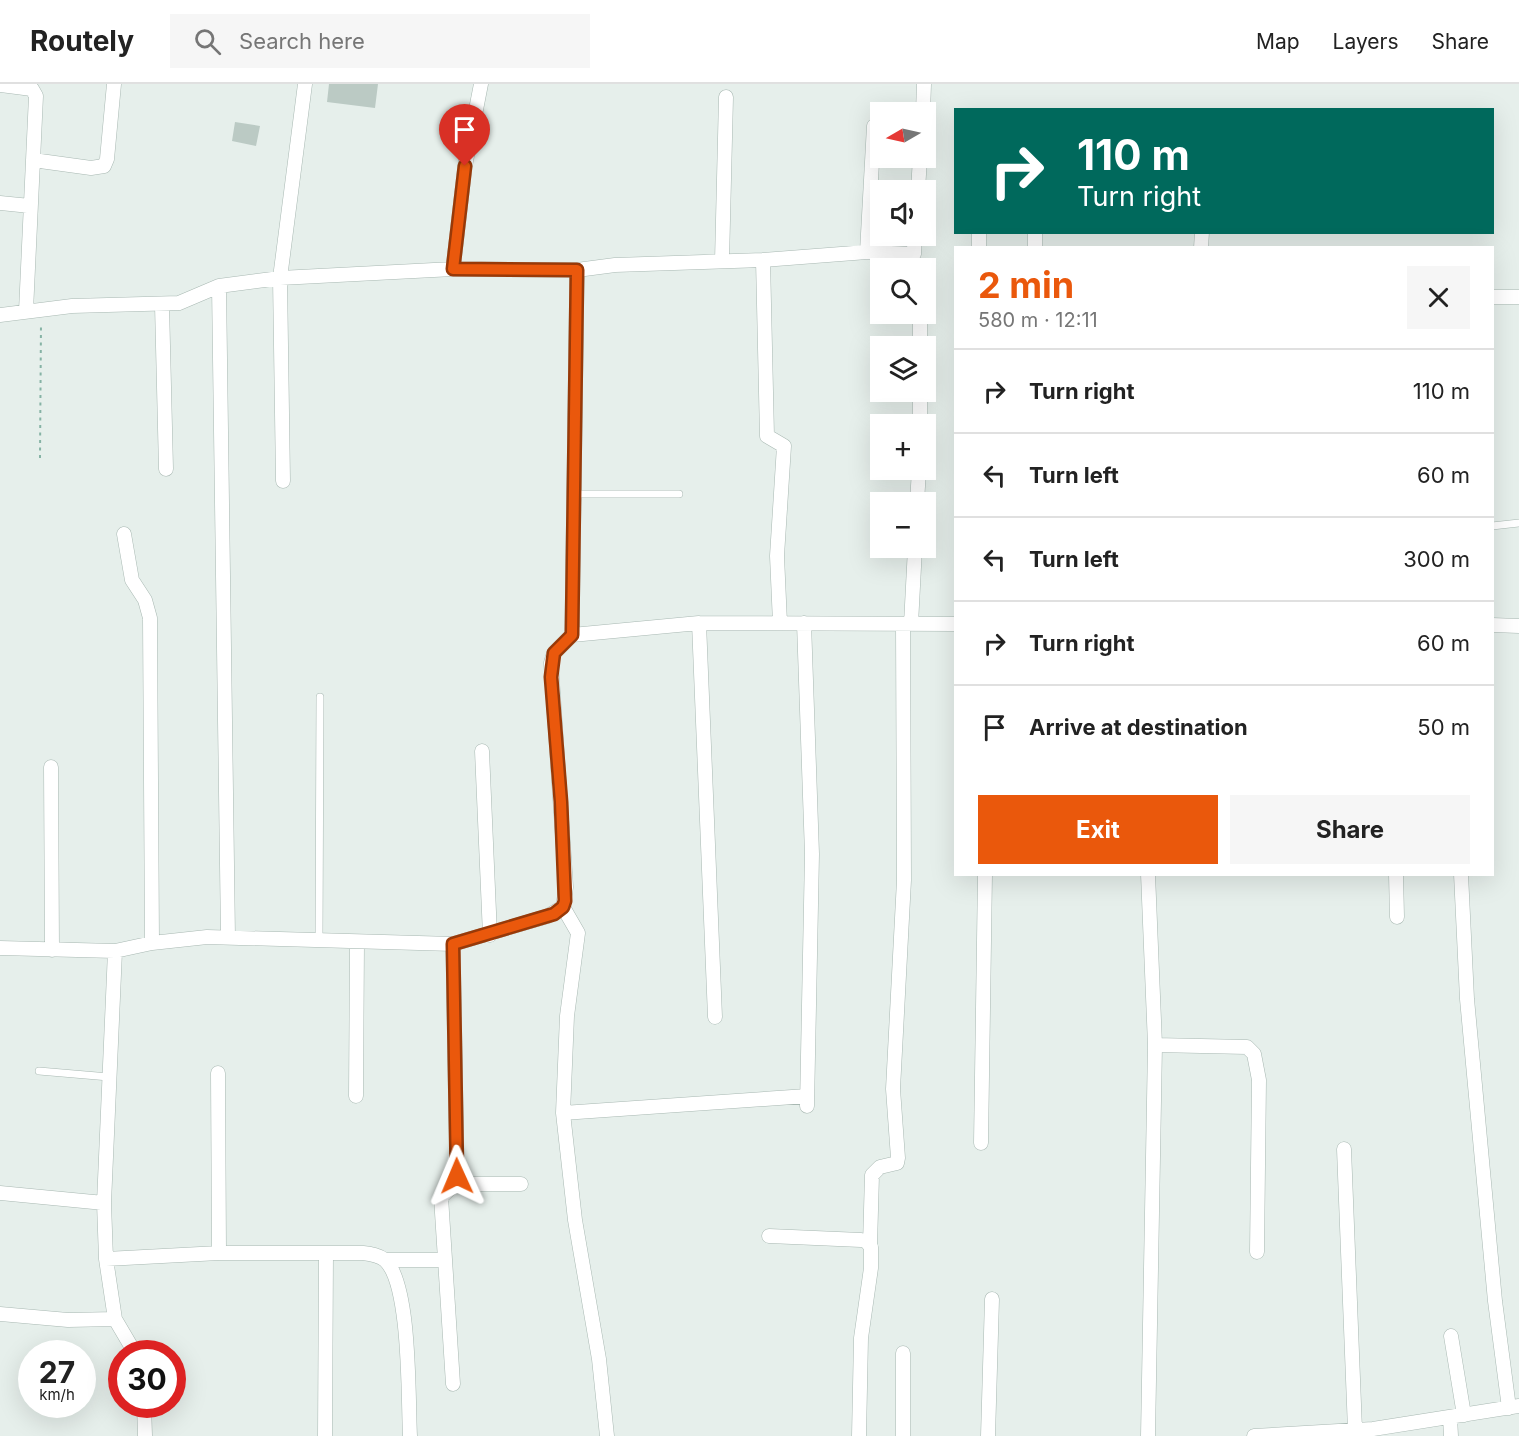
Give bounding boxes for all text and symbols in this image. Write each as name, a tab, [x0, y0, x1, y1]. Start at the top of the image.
search box	[170, 14, 590, 68]
text: Routely	[30, 24, 134, 58]
icon: search	[191, 25, 224, 58]
text: Search here	[239, 28, 365, 54]
text: Map	[1256, 29, 1300, 54]
text: Layers	[1333, 29, 1399, 54]
text: Share	[1432, 29, 1489, 54]
north arrow	[870, 102, 936, 168]
map controls	[870, 102, 936, 558]
pin	[439, 104, 490, 166]
icon: arrive	[448, 113, 481, 146]
text: 110 m	[1077, 129, 1190, 180]
icon: right	[978, 132, 1056, 210]
button: sound	[870, 180, 936, 246]
text: Turn right	[1077, 180, 1201, 213]
button: search	[870, 258, 936, 324]
text: 2 min	[978, 263, 1074, 307]
button: close	[1407, 266, 1470, 329]
text: 580 m · 12:11	[978, 308, 1098, 332]
button: layers	[870, 336, 936, 402]
icon: right	[978, 375, 1011, 408]
text: Turn right	[1029, 378, 1135, 404]
text: 110 m	[1413, 378, 1470, 404]
button: +	[870, 414, 936, 480]
icon: left	[978, 459, 1011, 492]
text: Turn left	[1029, 462, 1119, 488]
text: 60 m	[1417, 462, 1470, 488]
button: −	[870, 492, 936, 558]
icon: left	[978, 543, 1011, 576]
text: Turn left	[1029, 546, 1119, 572]
text: 300 m	[1403, 546, 1470, 572]
icon: right	[978, 627, 1011, 660]
text: Turn right	[1029, 630, 1135, 656]
text: 60 m	[1417, 630, 1470, 656]
icon: arrive	[978, 711, 1011, 744]
text: Arrive at destination	[1029, 714, 1248, 740]
text: 50 m	[1417, 714, 1470, 740]
button: Exit	[978, 795, 1218, 864]
button: Share	[1230, 795, 1470, 864]
position arrow	[425, 1144, 489, 1208]
speed limit sign: 30	[108, 1340, 186, 1418]
text: 27	[39, 1354, 75, 1390]
text: km/h	[39, 1385, 75, 1404]

